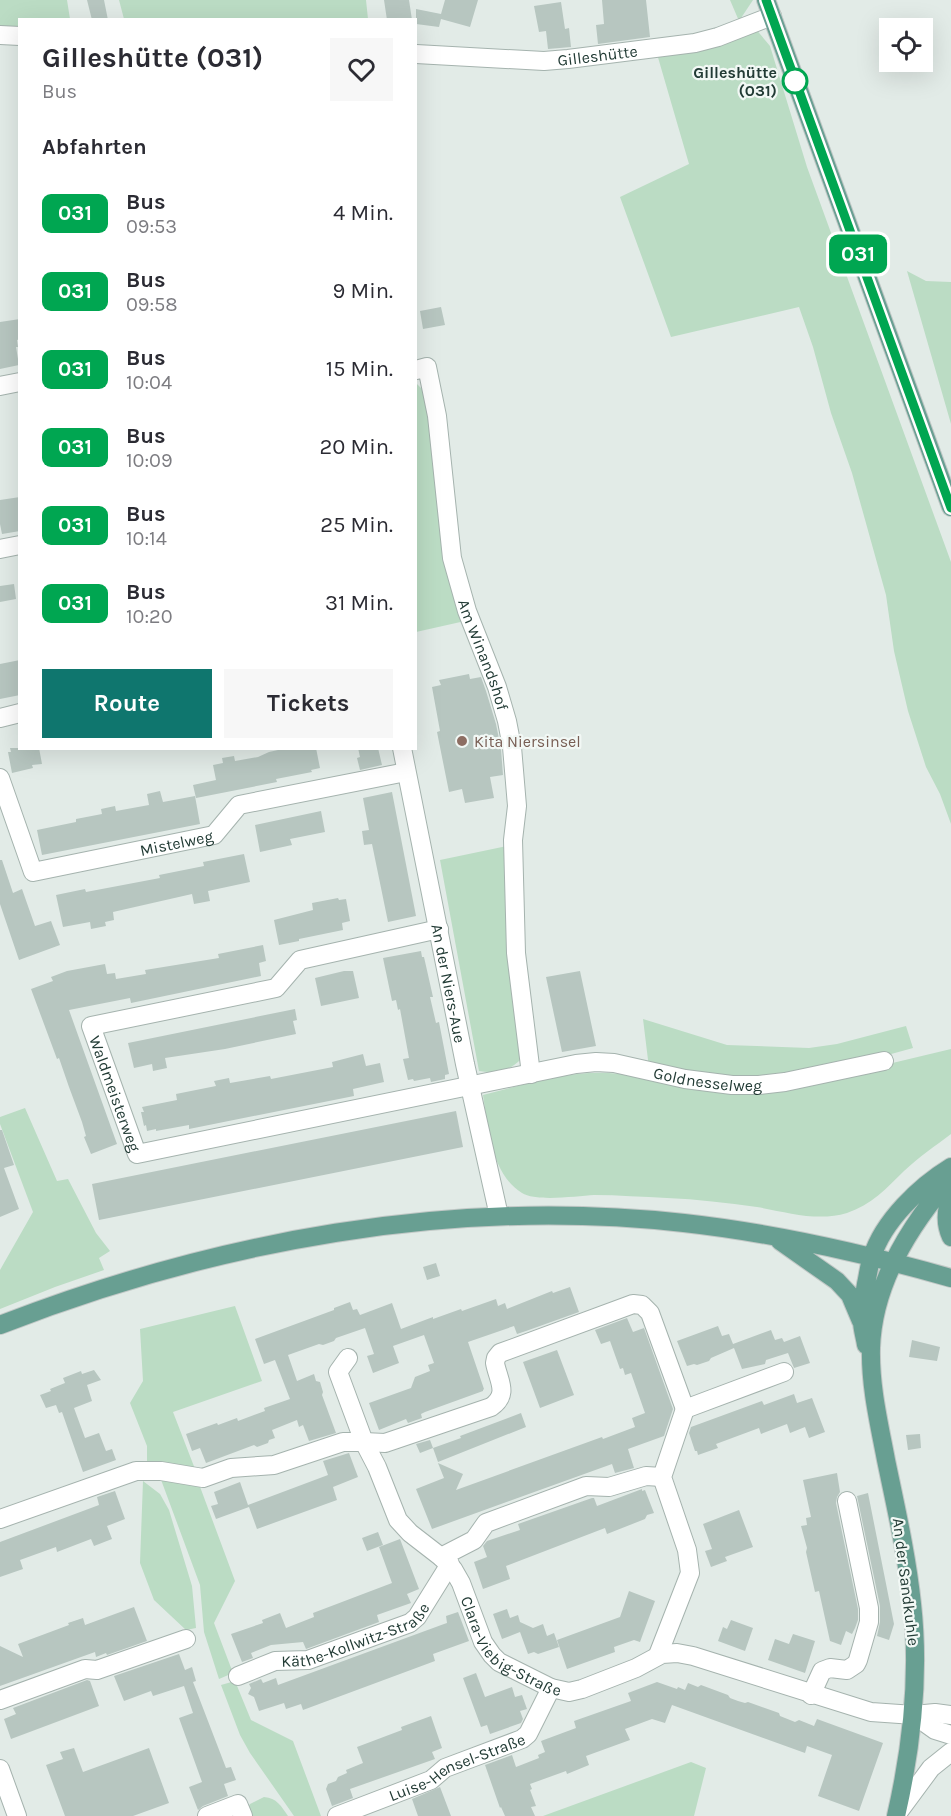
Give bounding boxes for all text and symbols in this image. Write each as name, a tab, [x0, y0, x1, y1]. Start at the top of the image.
map controls	[879, 18, 933, 72]
button: locate	[879, 18, 933, 72]
button: heart	[330, 38, 393, 101]
text: Gilleshütte (031)	[42, 41, 263, 74]
street label: Gilleshütte	[557, 41, 639, 69]
place label: Gilleshütte (031)	[693, 63, 777, 100]
marker: Gilleshütte (031)	[782, 68, 808, 94]
text: Bus	[42, 80, 77, 103]
text: Abfahrten	[42, 134, 147, 160]
text: Bus	[126, 189, 166, 215]
text: 4 Min.	[333, 200, 393, 226]
text: 031	[58, 201, 92, 225]
text: 09:53	[126, 215, 177, 238]
line badge: 031	[824, 234, 892, 274]
text: 031	[841, 242, 875, 266]
text: Bus	[126, 267, 166, 293]
text: 9 Min.	[333, 278, 393, 304]
text: 031	[58, 279, 92, 303]
text: 09:58	[126, 293, 178, 316]
text: Bus	[126, 345, 166, 371]
text: 15 Min.	[326, 356, 393, 382]
text: 031	[58, 357, 92, 381]
text: 10:04	[126, 371, 172, 394]
text: Bus	[126, 423, 166, 449]
text: 20 Min.	[320, 434, 393, 460]
text: 031	[58, 435, 92, 459]
text: 10:09	[126, 449, 173, 472]
text: Bus	[126, 501, 166, 527]
text: 25 Min.	[320, 512, 393, 538]
text: 031	[58, 513, 92, 537]
text: 10:14	[126, 527, 167, 550]
text: Bus	[126, 579, 166, 605]
text: 31 Min.	[325, 590, 393, 616]
text: 031	[58, 591, 92, 615]
street label: Am Winandshof	[455, 597, 513, 713]
text: 10:20	[126, 605, 173, 628]
button: Route	[42, 669, 212, 738]
button: Tickets	[224, 669, 393, 738]
place label: Kita Niersinsel	[474, 732, 581, 751]
marker: Kita Niersinsel	[455, 734, 469, 748]
street label: Mistelweg	[138, 826, 215, 859]
street label: An der Niers-Aue	[428, 922, 470, 1044]
street label: Waldmeisterweg	[86, 1033, 145, 1154]
street label: Goldnesselweg	[652, 1063, 762, 1095]
street label: An der Sandkuhle	[889, 1517, 923, 1647]
street label: Clara-Viebig-Straße	[457, 1593, 563, 1700]
street label: Käthe-Kollwitz-Straße	[281, 1599, 433, 1670]
street label: Luise-Hensel-Straße	[386, 1729, 528, 1805]

